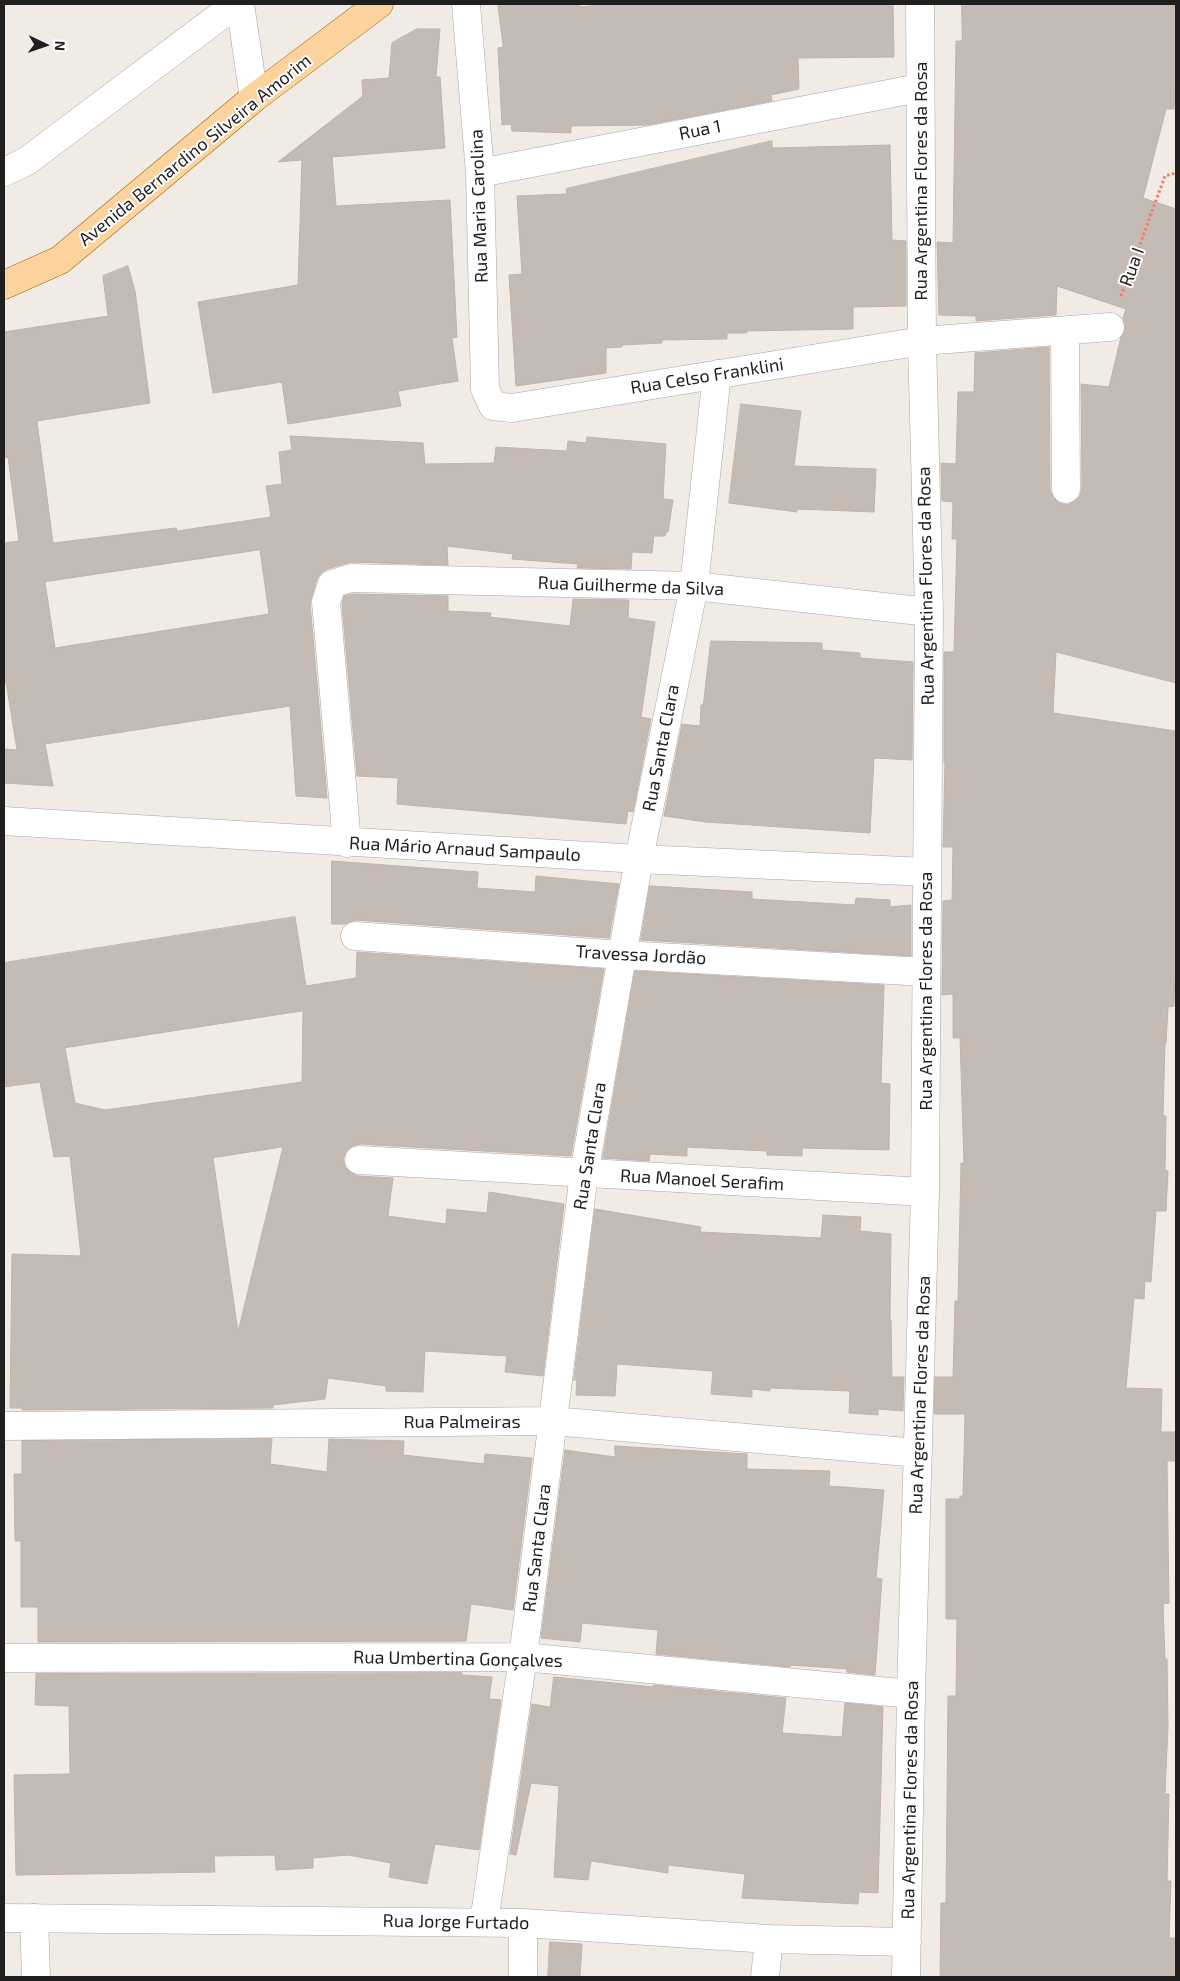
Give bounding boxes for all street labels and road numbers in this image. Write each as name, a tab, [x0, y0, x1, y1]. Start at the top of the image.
street label: Avenida Bernardino Silveira Amorim	[74, 49, 316, 251]
street label: Rua Argentina Flores da Rosa	[910, 62, 932, 300]
street label: Rua 1	[677, 115, 723, 145]
street label: Rua Maria Carolina	[466, 129, 492, 283]
street label: Rua I	[1115, 245, 1149, 289]
street label: Rua Celso Franklini	[629, 353, 785, 399]
street label: Rua Argentina Flores da Rosa	[913, 466, 939, 706]
street label: Rua Guilherme da Silva	[537, 572, 725, 600]
street label: Rua Santa Clara	[638, 683, 684, 813]
street label: Rua Mário Arnaud Sampaulo	[349, 832, 581, 866]
street label: Rua Argentina Flores da Rosa	[915, 872, 937, 1110]
street label: Travessa Jordão	[575, 941, 707, 969]
street label: Rua Santa Clara	[569, 1081, 611, 1211]
street label: Rua Manoel Serafim	[619, 1165, 785, 1195]
street label: Rua Argentina Flores da Rosa	[905, 1275, 935, 1515]
street label: Rua Palmeiras	[403, 1411, 521, 1433]
street label: Rua Santa Clara	[518, 1483, 556, 1613]
street label: Rua Umbertina Gonçalves	[353, 1646, 563, 1672]
street label: Rua Argentina Flores da Rosa	[897, 1680, 923, 1920]
street label: Rua Jorge Furtado	[383, 1910, 529, 1934]

